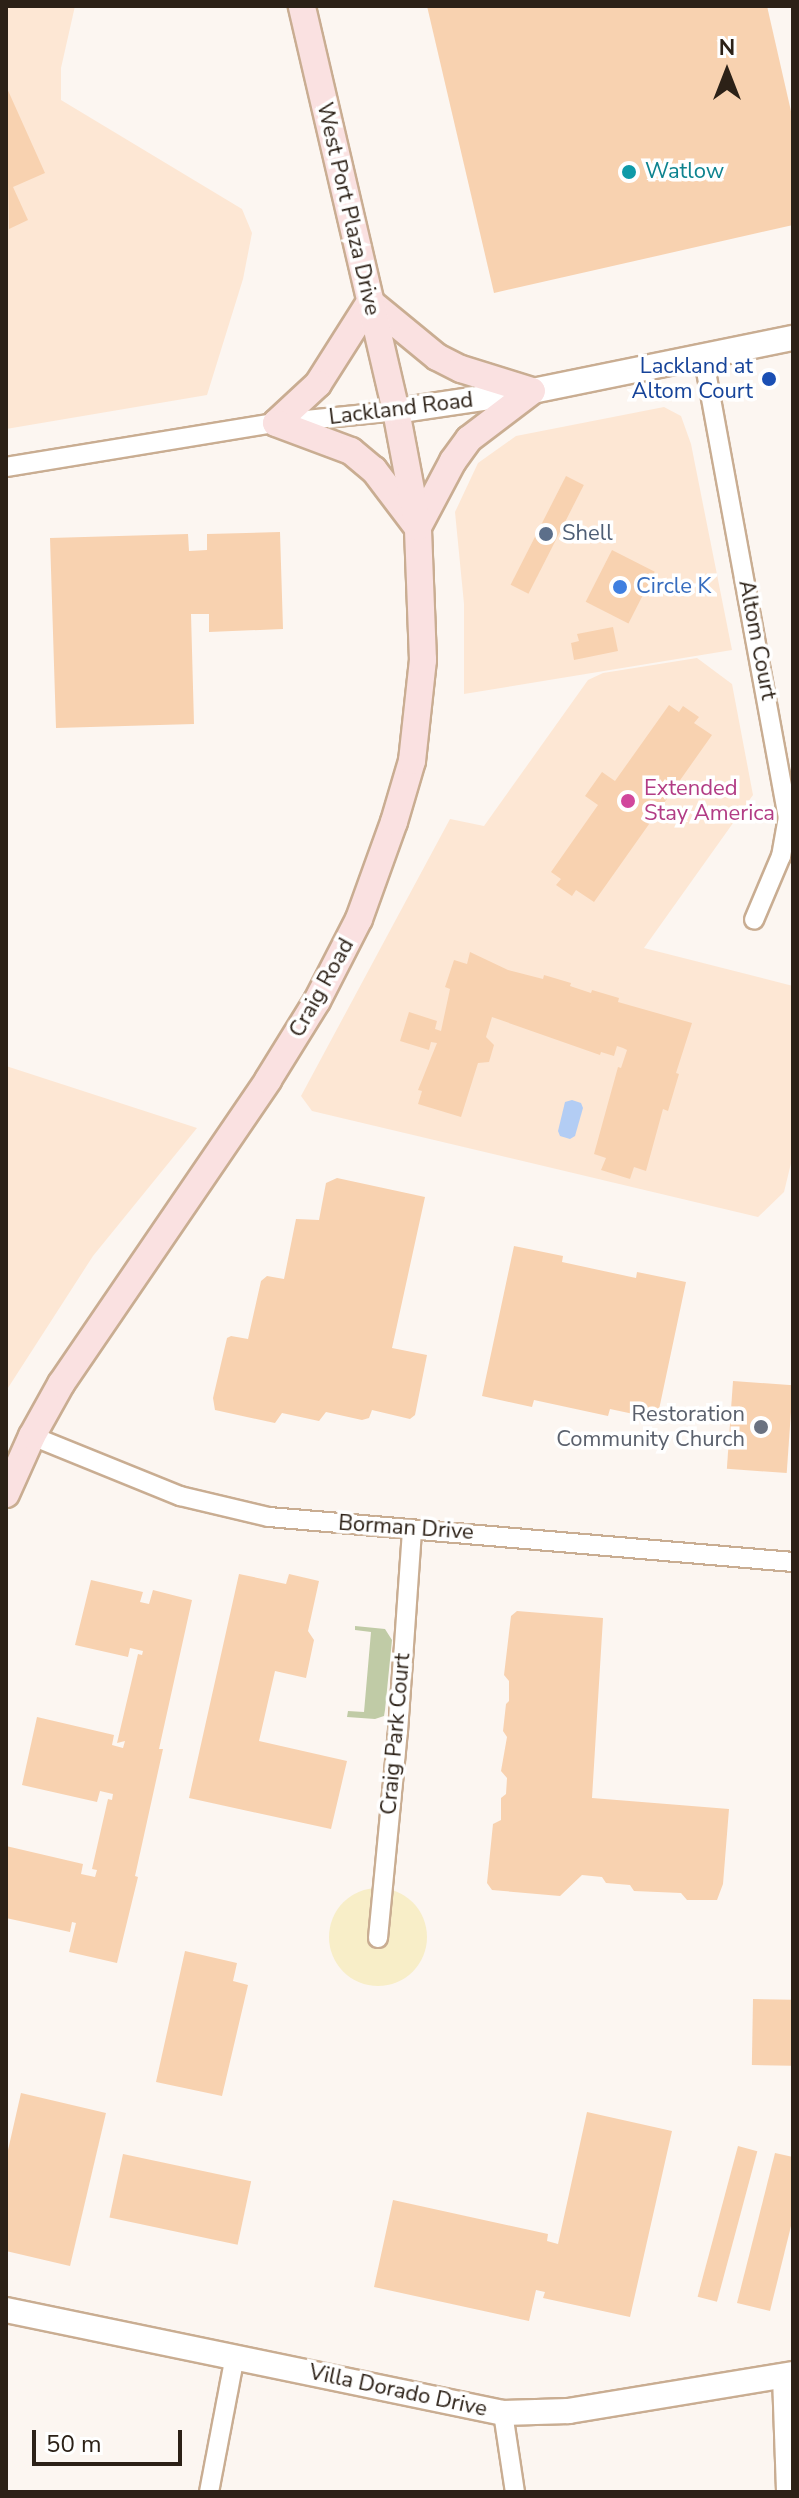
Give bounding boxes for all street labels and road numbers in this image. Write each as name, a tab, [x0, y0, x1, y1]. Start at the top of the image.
street label: West Port Plaza Drive	[311, 100, 385, 318]
street label: Lackland Road	[327, 387, 475, 431]
street label: Altom Court	[732, 578, 782, 702]
street label: Craig Road	[284, 934, 360, 1042]
street label: Borman Drive	[337, 1510, 475, 1546]
street label: Craig Park Court	[376, 1652, 416, 1816]
street label: Villa Dorado Drive	[307, 2359, 489, 2423]

